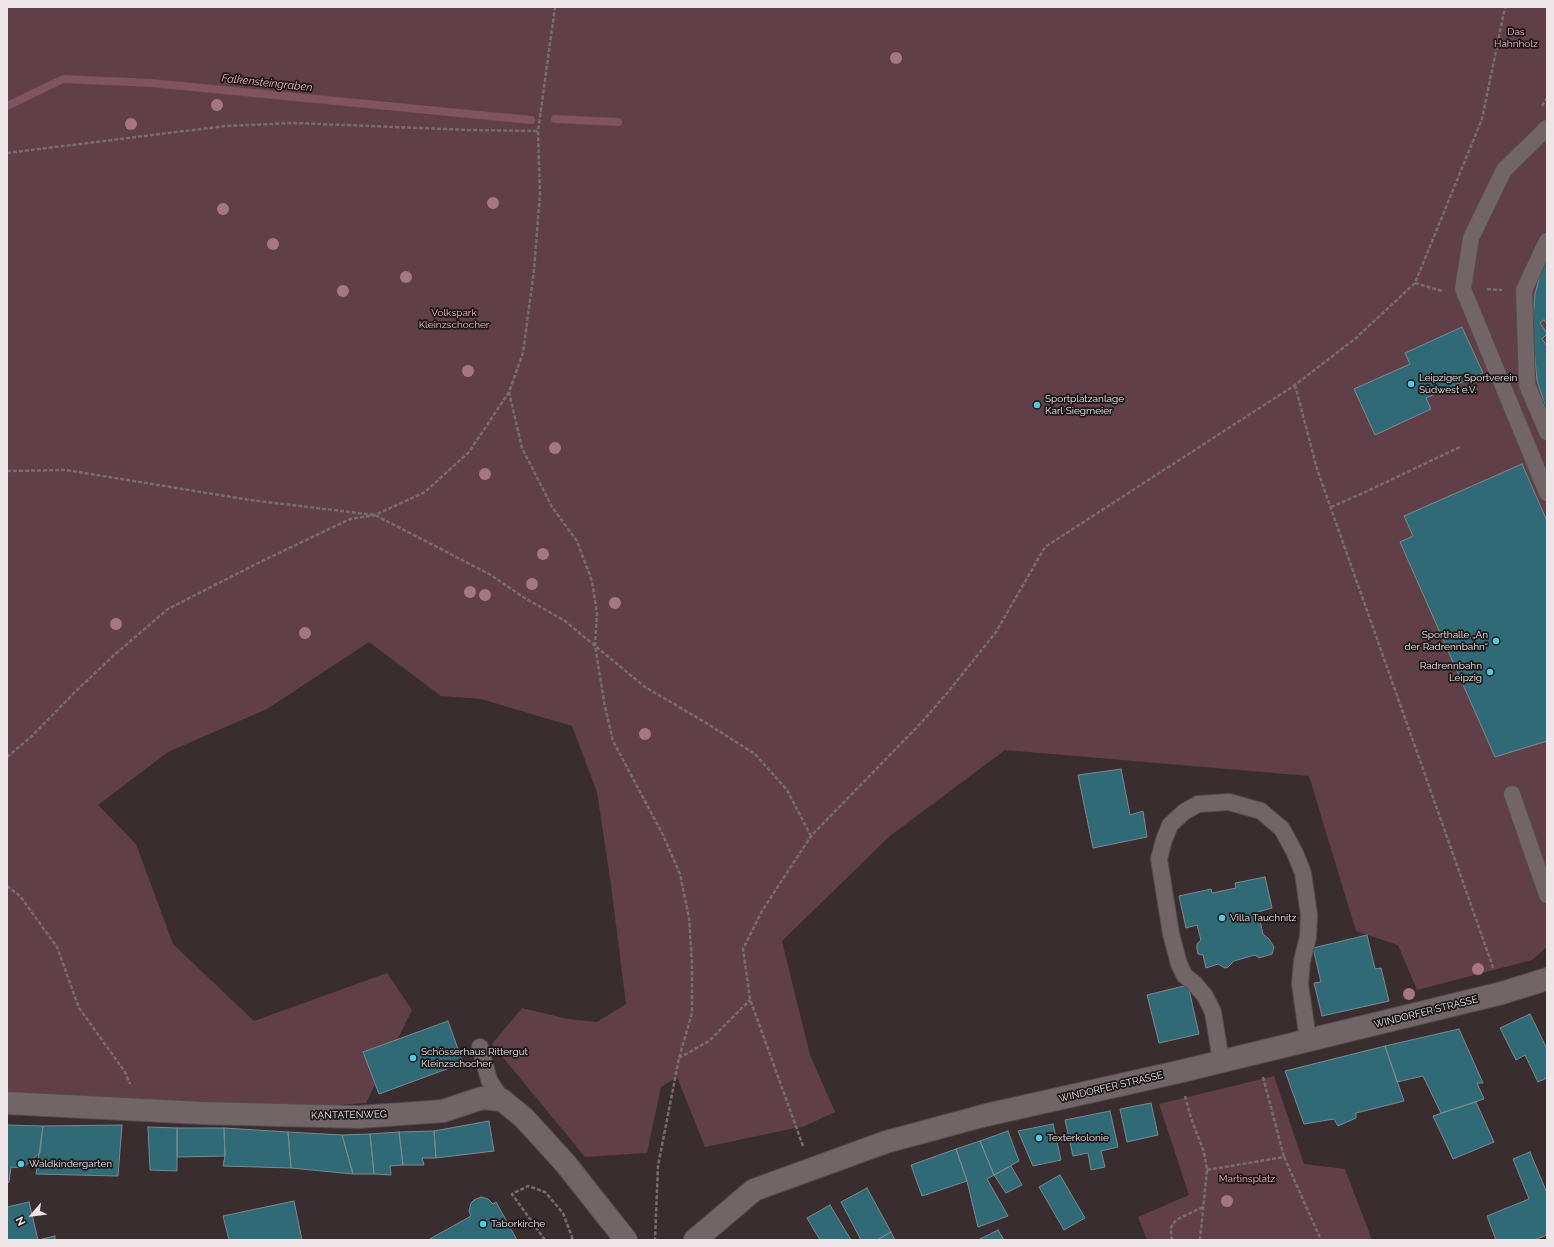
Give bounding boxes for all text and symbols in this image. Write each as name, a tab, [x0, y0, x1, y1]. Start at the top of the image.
park label: Das Hahnholz	[1494, 26, 1538, 50]
water label: Falkensteingraben	[221, 72, 313, 94]
park label: Volkspark Kleinzschocher	[419, 307, 489, 330]
place label: Leipziger Sportverein Südwest e.V.	[1419, 372, 1517, 396]
marker: Leipziger Sportverein Südwest e.V.	[1406, 379, 1416, 389]
place label: Sportplatzanlage Karl Siegmeier	[1045, 393, 1124, 416]
marker: Sportplatzanlage Karl Siegmeier	[1032, 400, 1042, 410]
place label: Sporthalle „An der Radrennbahn“	[1405, 629, 1488, 652]
marker: Sporthalle „An der Radrennbahn“	[1491, 636, 1501, 646]
place label: Radrennbahn Leipzig	[1420, 660, 1482, 684]
marker: Radrennbahn Leipzig	[1485, 667, 1495, 677]
place label: Villa Tauchnitz	[1230, 912, 1296, 924]
marker: Villa Tauchnitz	[1217, 913, 1227, 923]
street label: WINDORFER STRASSE	[1373, 993, 1479, 1031]
place label: Schösserhaus Rittergut Kleinzschocher	[421, 1046, 528, 1070]
marker: Schösserhaus Rittergut Kleinzschocher	[408, 1053, 418, 1063]
street label: WINDORFER STRASSE	[1058, 1069, 1164, 1105]
street label: KANTATENWEG	[311, 1108, 387, 1122]
place label: Texterkolonie	[1047, 1132, 1109, 1144]
marker: Texterkolonie	[1034, 1133, 1044, 1143]
place label: Waldkindergarten	[29, 1158, 112, 1170]
marker: Waldkindergarten	[16, 1159, 26, 1169]
park label: Martinsplatz	[1219, 1173, 1275, 1185]
north arrow	[12, 1195, 52, 1235]
text: N	[13, 1214, 29, 1228]
place label: Taborkirche	[491, 1218, 545, 1230]
marker: Taborkirche	[478, 1219, 488, 1229]

